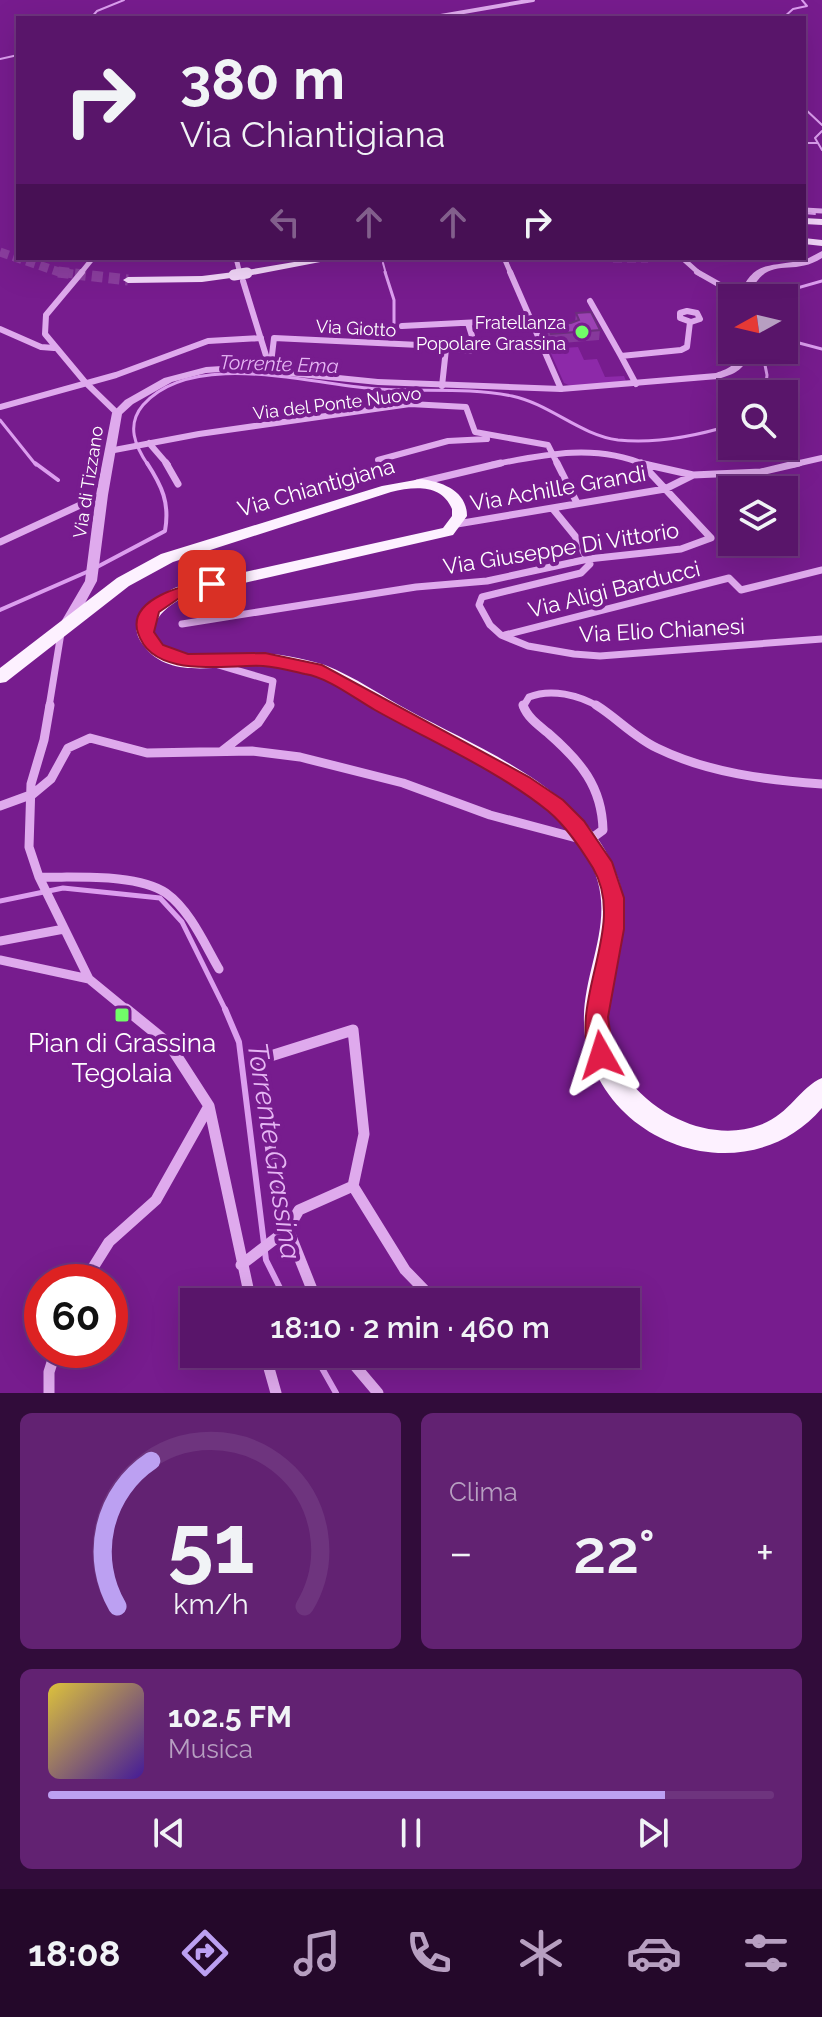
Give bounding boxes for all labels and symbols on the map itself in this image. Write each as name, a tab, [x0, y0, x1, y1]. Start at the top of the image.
north arrow	[718, 284, 798, 364]
place label: Fratellanza Popolare Grassina	[416, 312, 566, 354]
street label: Via Giotto	[315, 315, 397, 341]
marker: Fratellanza Popolare Grassina	[573, 323, 591, 341]
water label: Torrente Ema	[219, 350, 339, 378]
street label: Via del Ponte Nuovo	[252, 382, 423, 424]
street label: Via di Tizzano	[69, 424, 107, 540]
street label: Via Chiantigiana	[234, 452, 398, 522]
street label: Via Achille Grandi	[468, 460, 648, 516]
street label: Via Giuseppe Di Vittorio	[441, 517, 681, 579]
pin	[178, 550, 246, 618]
street label: Via Aligi Barducci	[525, 555, 703, 623]
street label: Via Elio Chianesi	[578, 613, 746, 647]
marker: Pian di Grassina Tegolaia	[113, 1006, 131, 1024]
position arrow	[559, 1013, 643, 1097]
place label: Pian di Grassina Tegolaia	[28, 1028, 216, 1088]
water label: Torrente Grassina	[241, 1040, 307, 1262]
speed limit sign: 60	[24, 1264, 128, 1368]

